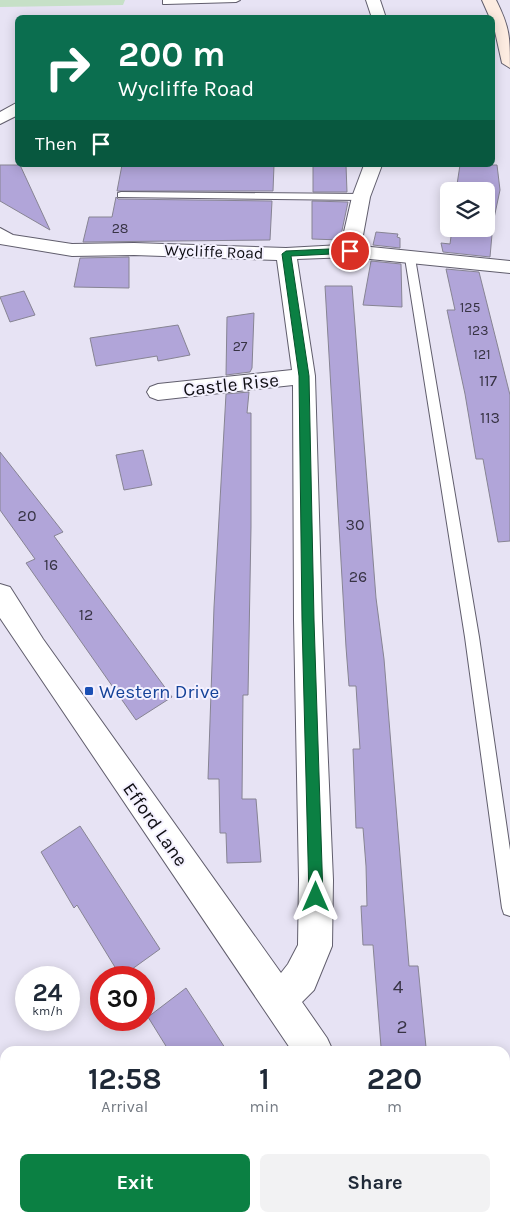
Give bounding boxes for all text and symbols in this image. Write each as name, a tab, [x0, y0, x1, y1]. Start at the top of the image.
text: 200 m	[118, 34, 226, 75]
icon: right	[35, 35, 100, 100]
text: Wycliffe Road	[118, 76, 254, 102]
icon: arrive	[87, 130, 115, 158]
text: Then	[35, 133, 77, 155]
map controls	[440, 182, 495, 237]
button: layers	[440, 182, 495, 237]
house number: 28	[112, 220, 128, 237]
pin	[329, 230, 371, 272]
icon: arrive	[336, 237, 364, 265]
street label: Wycliffe Road	[164, 240, 264, 263]
house number: 125	[460, 299, 480, 316]
house number: 123	[467, 322, 489, 339]
house number: 27	[233, 338, 248, 355]
house number: 121	[473, 346, 491, 363]
street label: Castle Rise	[182, 369, 280, 401]
house number: 117	[479, 371, 498, 390]
house number: 113	[480, 408, 500, 427]
house number: 20	[18, 506, 36, 525]
house number: 30	[346, 515, 364, 534]
house number: 16	[44, 555, 58, 574]
house number: 26	[349, 567, 367, 586]
house number: 12	[79, 605, 93, 624]
place label: Western Drive	[99, 681, 219, 703]
marker: Western Drive	[83, 685, 95, 697]
street label: Efford Lane	[118, 778, 192, 871]
position arrow	[289, 870, 341, 922]
speed limit sign: 30	[90, 966, 155, 1031]
house number: 4	[393, 976, 404, 998]
text: 24	[32, 978, 63, 1007]
text: km/h	[32, 1004, 63, 1018]
house number: 2	[396, 1016, 408, 1038]
text: 12:58	[88, 1061, 162, 1097]
text: 1	[259, 1061, 270, 1097]
text: 220	[367, 1061, 422, 1097]
text: Arrival	[101, 1097, 148, 1116]
text: min	[250, 1097, 279, 1116]
text: m	[387, 1097, 402, 1116]
button: Exit	[20, 1154, 250, 1212]
button: Share	[260, 1154, 490, 1212]

